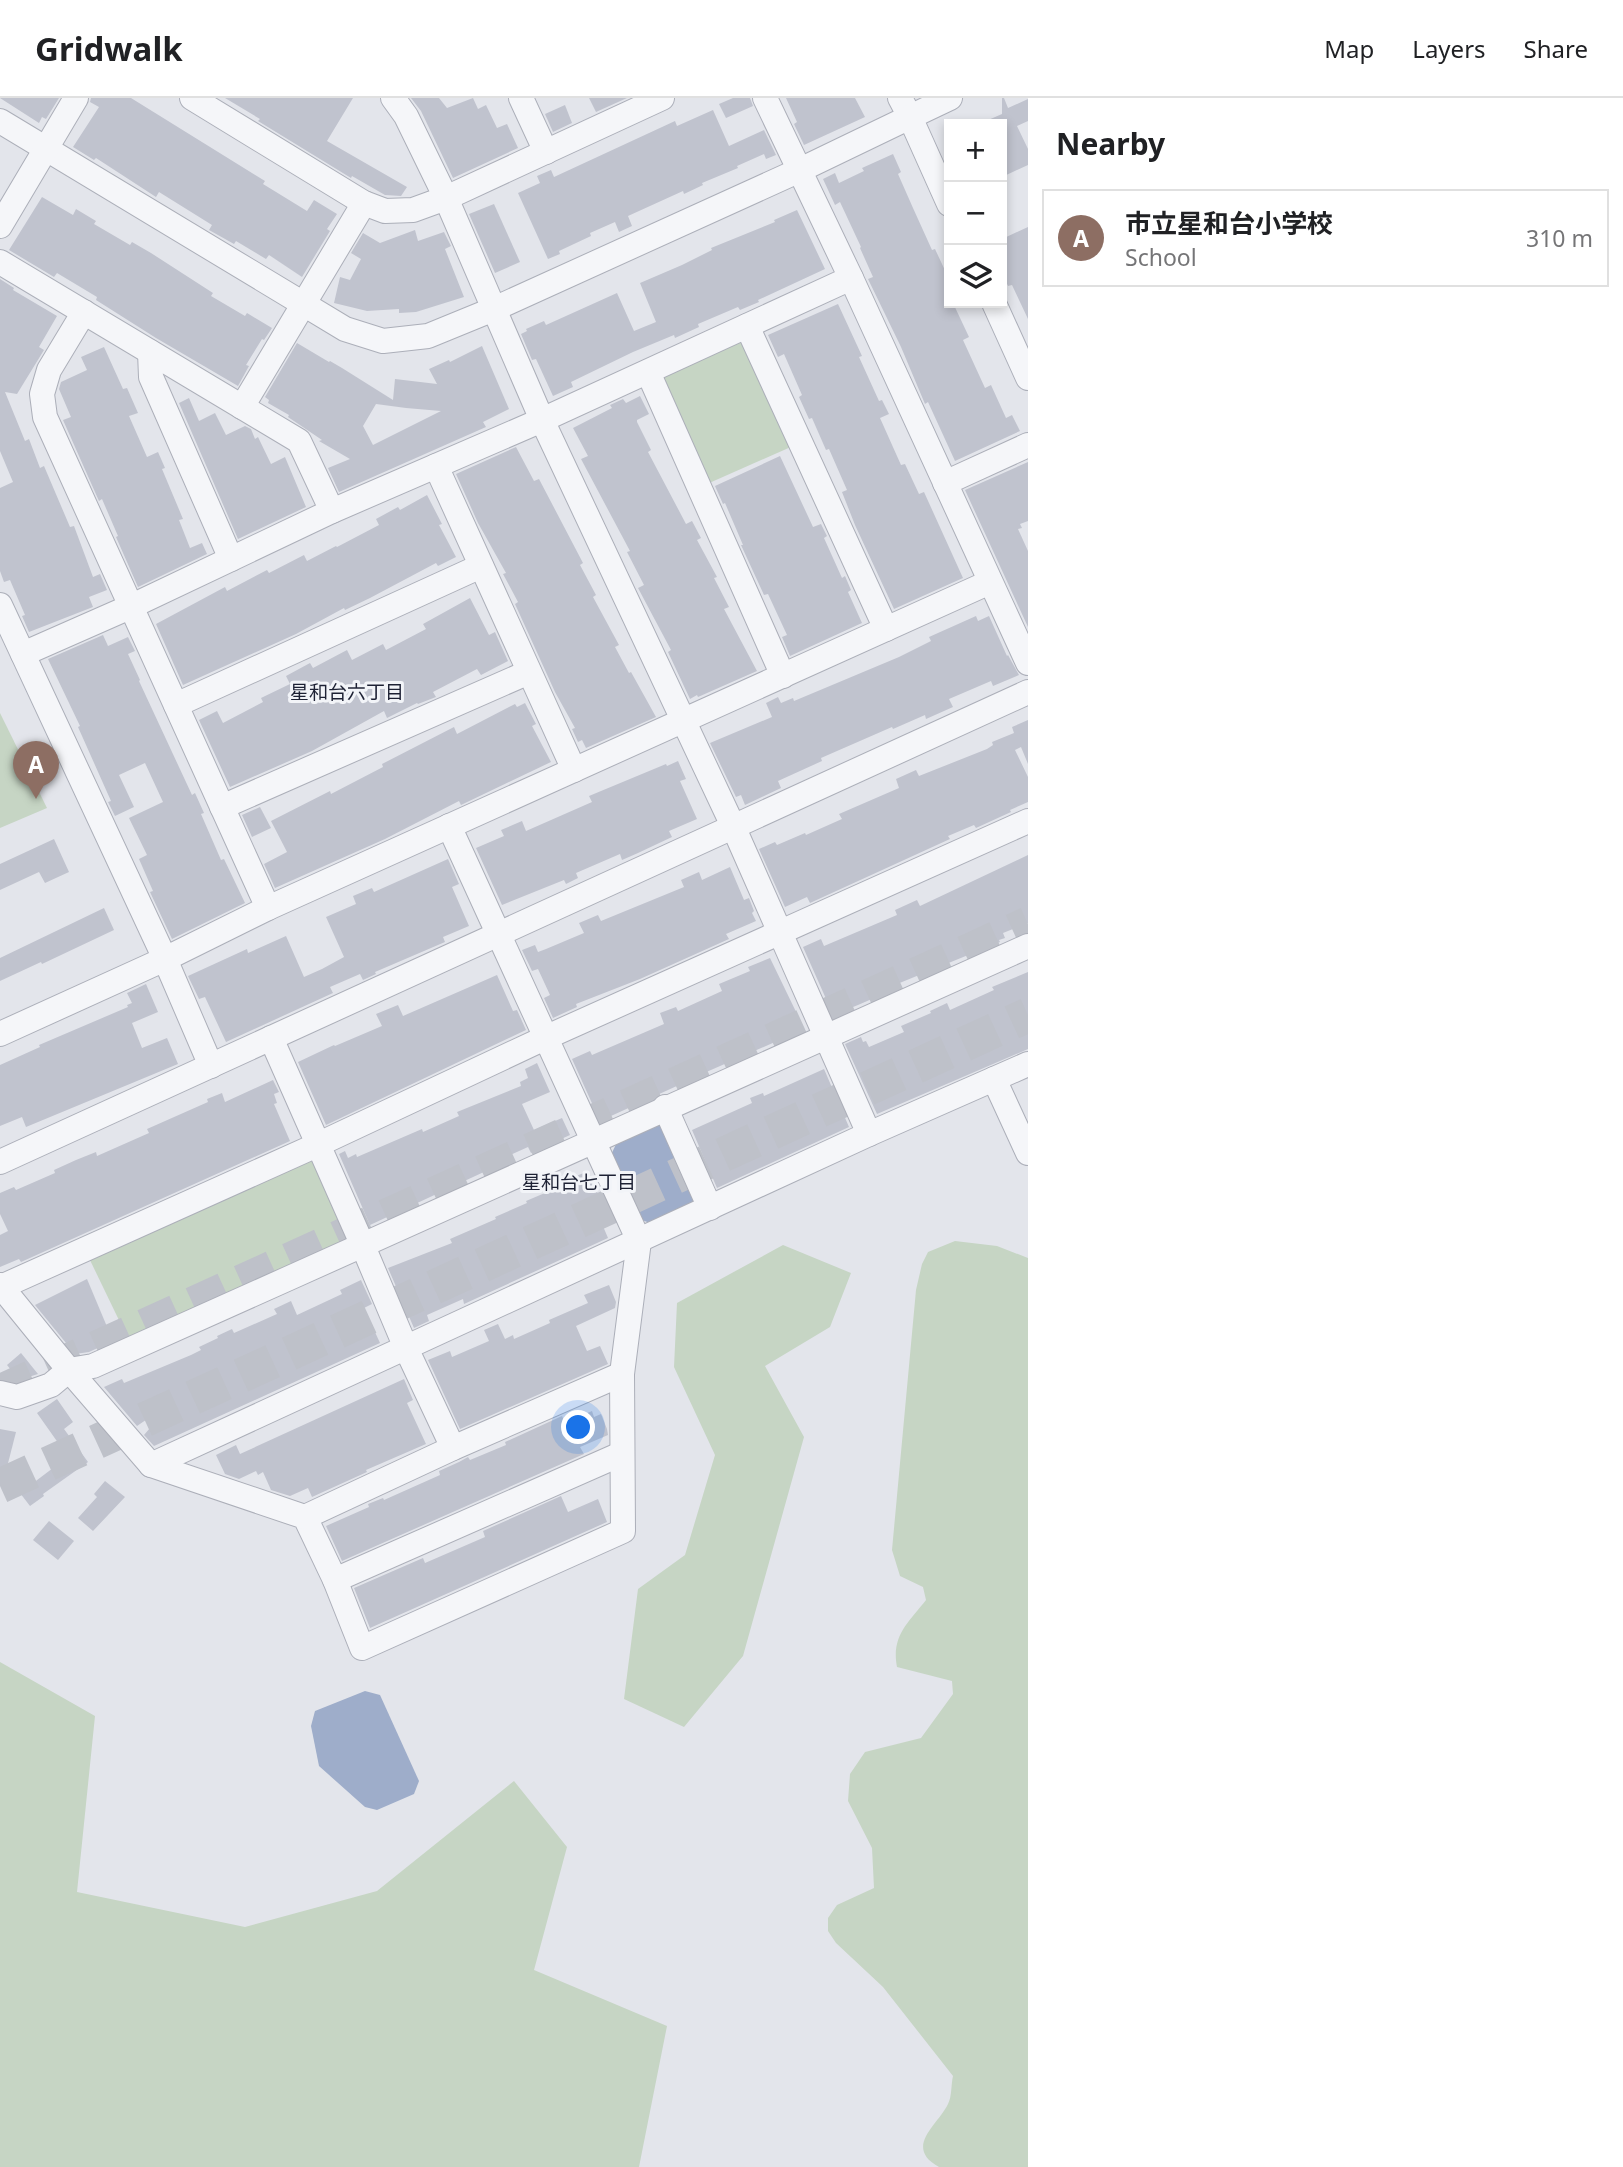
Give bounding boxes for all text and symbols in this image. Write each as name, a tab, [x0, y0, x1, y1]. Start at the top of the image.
text: Gridwalk	[35, 26, 183, 71]
text: Map	[1324, 32, 1374, 65]
text: Layers	[1412, 32, 1486, 65]
text: Share	[1524, 32, 1588, 65]
map controls	[944, 119, 1007, 308]
button: +	[944, 119, 1007, 182]
text: Nearby	[1056, 123, 1165, 164]
button: −	[944, 182, 1007, 245]
text: 市立星和台小学校	[1125, 205, 1333, 241]
text: A	[1073, 222, 1089, 254]
text: 310 m	[1526, 222, 1593, 254]
text: School	[1125, 241, 1197, 273]
button: layers	[944, 245, 1007, 308]
district label: 星和台六丁目	[290, 679, 404, 705]
pin: A	[13, 741, 59, 799]
district label: 星和台七丁目	[522, 1169, 636, 1195]
your location	[561, 1410, 595, 1444]

